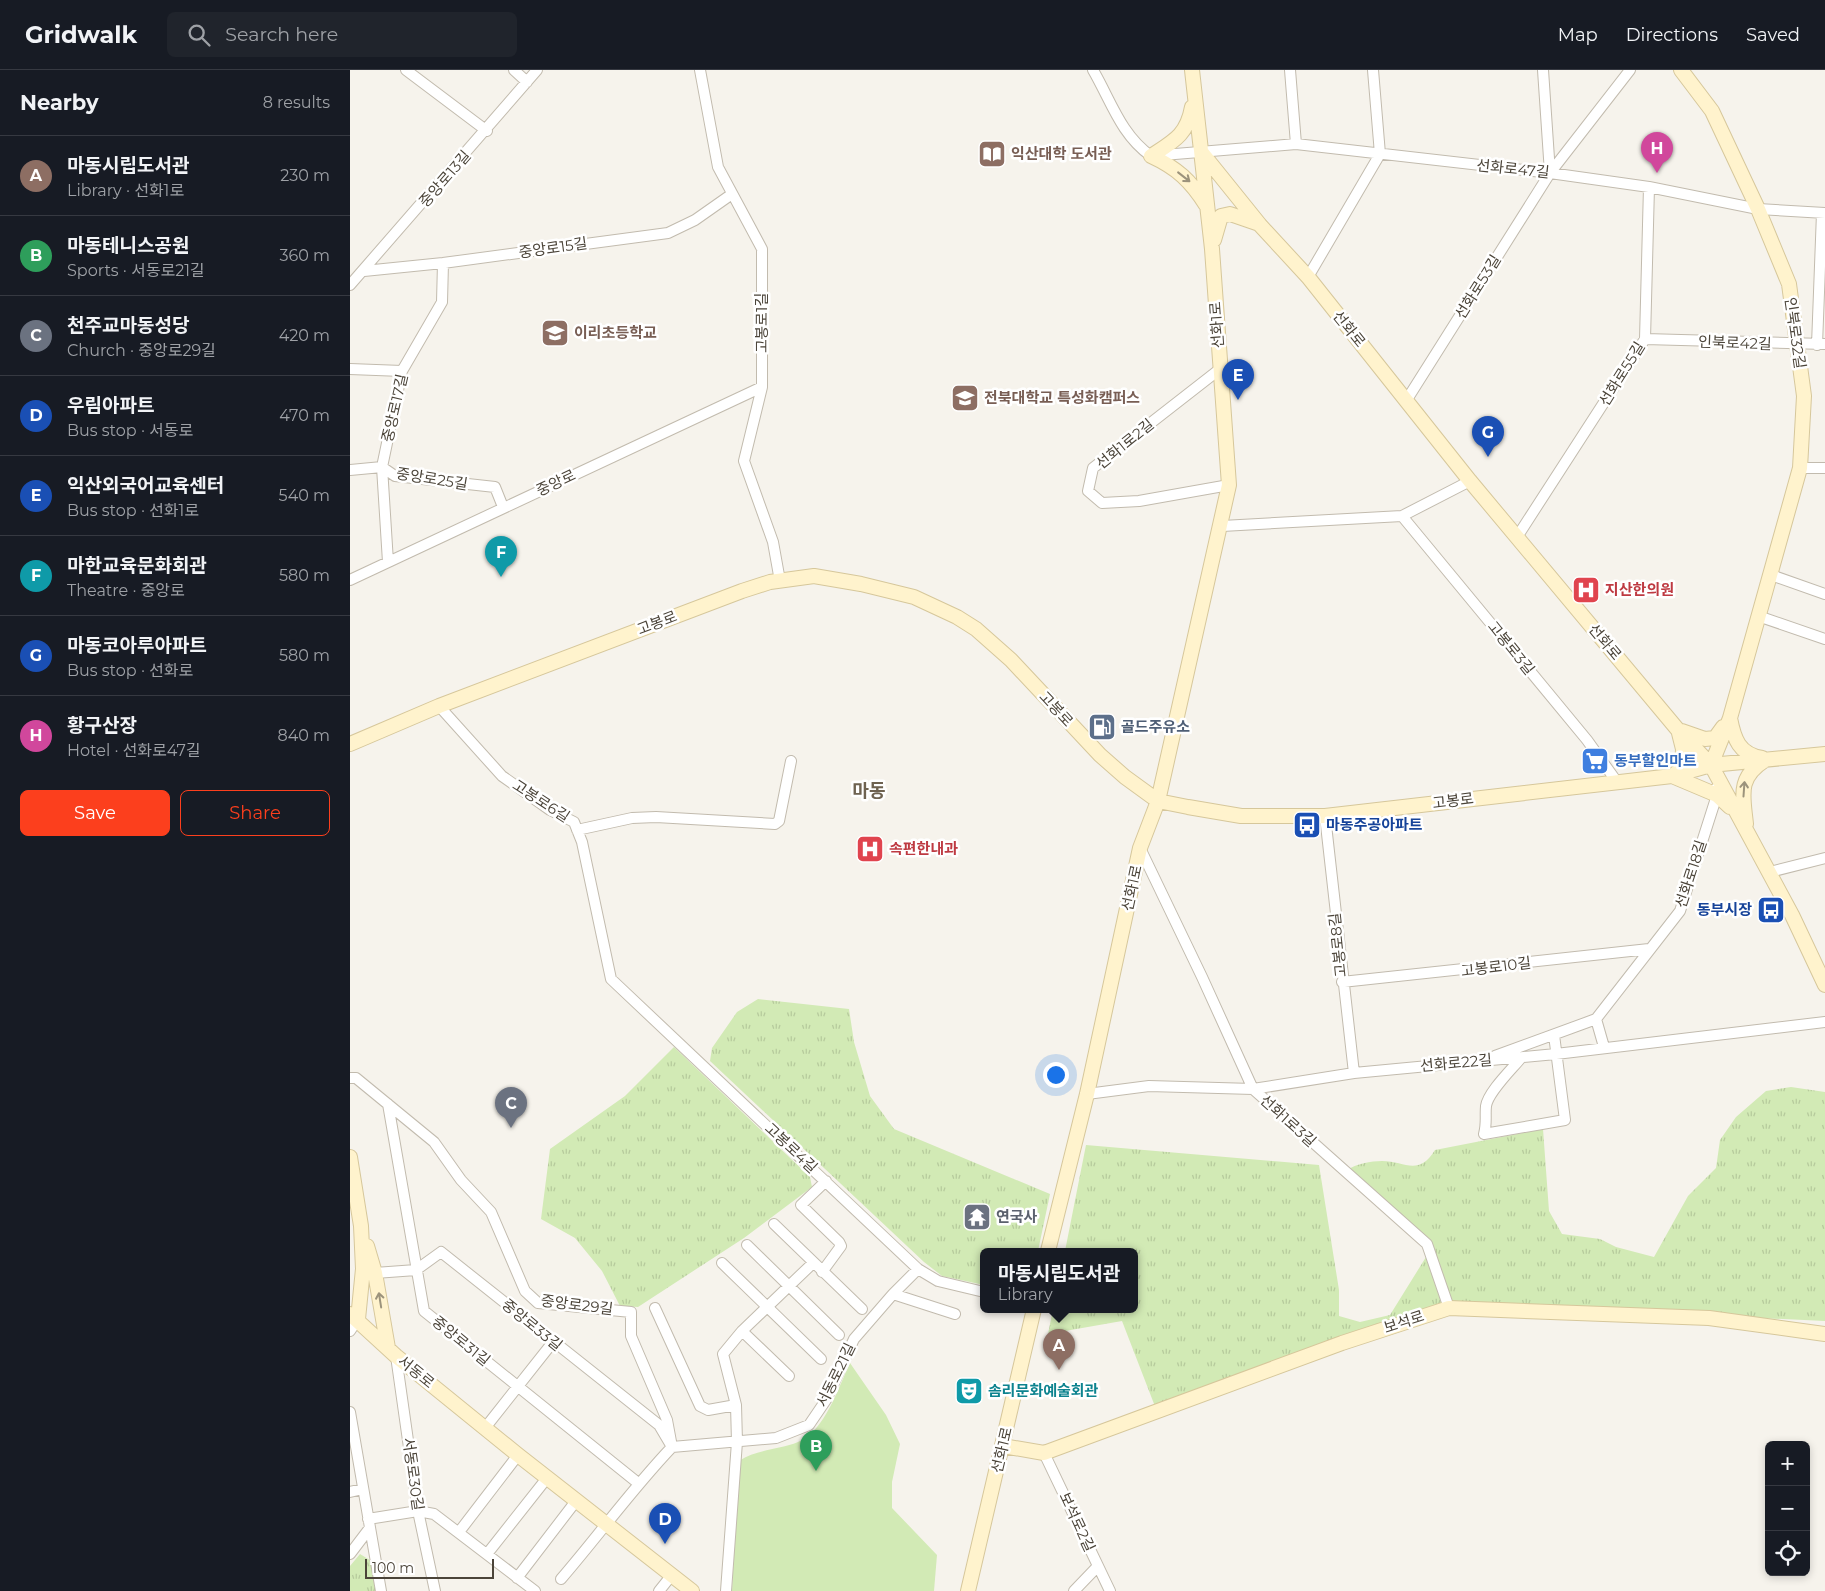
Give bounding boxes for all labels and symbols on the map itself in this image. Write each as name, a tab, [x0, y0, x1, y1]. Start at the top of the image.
pin: H	[1641, 132, 1673, 173]
library icon: 익산대학 도서관	[977, 139, 1007, 169]
place label: 익산대학 도서관	[1011, 144, 1112, 163]
street label: 중앙로13길	[415, 146, 474, 211]
street label: 선화로47길	[1476, 155, 1550, 182]
one-way arrow	[1177, 171, 1190, 182]
street label: 중앙로15길	[517, 233, 588, 262]
street label: 선화로53길	[1450, 251, 1505, 322]
street label: 고봉로1길	[752, 293, 771, 353]
street label: 인북로32길	[1781, 296, 1810, 370]
street label: 선화1로	[1205, 301, 1228, 349]
street label: 선화로	[1329, 307, 1370, 351]
school or university icon: 이리초등학교	[540, 318, 570, 348]
place label: 이리초등학교	[574, 323, 657, 342]
street label: 인북로42길	[1698, 332, 1772, 353]
street label: 선화로55길	[1594, 338, 1649, 409]
pin: E	[1222, 359, 1254, 400]
street label: 중앙로17길	[377, 372, 412, 444]
school or university icon: 전북대학교 특성화캠퍼스	[950, 383, 980, 413]
place label: 전북대학교 특성화캠퍼스	[984, 388, 1140, 407]
street label: 선화1로2길	[1092, 414, 1158, 473]
pin: G	[1472, 416, 1504, 457]
street label: 중앙로25길	[395, 463, 469, 494]
street label: 중앙로	[533, 465, 579, 500]
pin: F	[485, 536, 517, 577]
hospital icon: 지산한의원	[1571, 575, 1601, 605]
place label: 지산한의원	[1605, 580, 1674, 599]
street label: 고봉로	[634, 606, 680, 639]
street label: 고봉로3길	[1484, 617, 1539, 678]
street label: 선화로	[1585, 620, 1626, 664]
street label: 고봉로	[1035, 687, 1077, 730]
fuel station icon: 골드주유소	[1087, 712, 1117, 742]
place label: 골드주유소	[1121, 717, 1190, 736]
supermarket icon: 동부할인마트	[1580, 746, 1610, 776]
place label: 동부할인마트	[1614, 751, 1697, 770]
street label: 고봉로6길	[509, 775, 573, 826]
district label: 마동	[852, 780, 886, 802]
one-way arrow	[1739, 781, 1749, 797]
street label: 고봉로	[1431, 789, 1475, 812]
bus stop icon: 마동주공아파트	[1292, 810, 1322, 840]
place label: 마동주공아파트	[1326, 815, 1423, 834]
hospital icon: 속편한내과	[855, 834, 885, 864]
street label: 선화로18길	[1671, 838, 1710, 910]
place label: 속편한내과	[889, 839, 958, 858]
street label: 선화1로	[1117, 863, 1146, 913]
bus stop icon: 동부시장	[1756, 895, 1786, 925]
place label: 동부시장	[1697, 900, 1752, 919]
street label: 고봉로8길	[1325, 912, 1350, 978]
street label: 고봉로10길	[1460, 953, 1532, 980]
street label: 선화로22길	[1419, 1050, 1493, 1075]
your location	[1043, 1062, 1069, 1088]
pin: C	[495, 1087, 527, 1128]
street label: 선화1로3길	[1256, 1090, 1320, 1151]
street label: 고봉로4길	[761, 1118, 822, 1177]
temple icon: 연국사	[962, 1202, 992, 1232]
place label: 연국사	[996, 1207, 1038, 1226]
street label: 중앙로29길	[540, 1291, 614, 1318]
one-way arrow	[374, 1292, 384, 1308]
street label: 중앙로33길	[498, 1295, 566, 1355]
street label: 보석로	[1381, 1306, 1426, 1337]
street label: 중앙로31길	[428, 1311, 494, 1370]
pin: A	[1043, 1329, 1075, 1370]
street label: 서동로21길	[812, 1340, 859, 1410]
street label: 서동로	[394, 1351, 438, 1392]
theatre icon: 솜리문화예술회관	[954, 1376, 984, 1406]
place label: 솜리문화예술회관	[988, 1381, 1099, 1400]
street label: 선화1로	[987, 1425, 1016, 1475]
pin: B	[800, 1430, 832, 1471]
street label: 서동로30길	[399, 1436, 428, 1512]
street label: 보석로2길	[1055, 1489, 1100, 1555]
pin: D	[649, 1503, 681, 1544]
scale bar	[365, 1556, 494, 1579]

